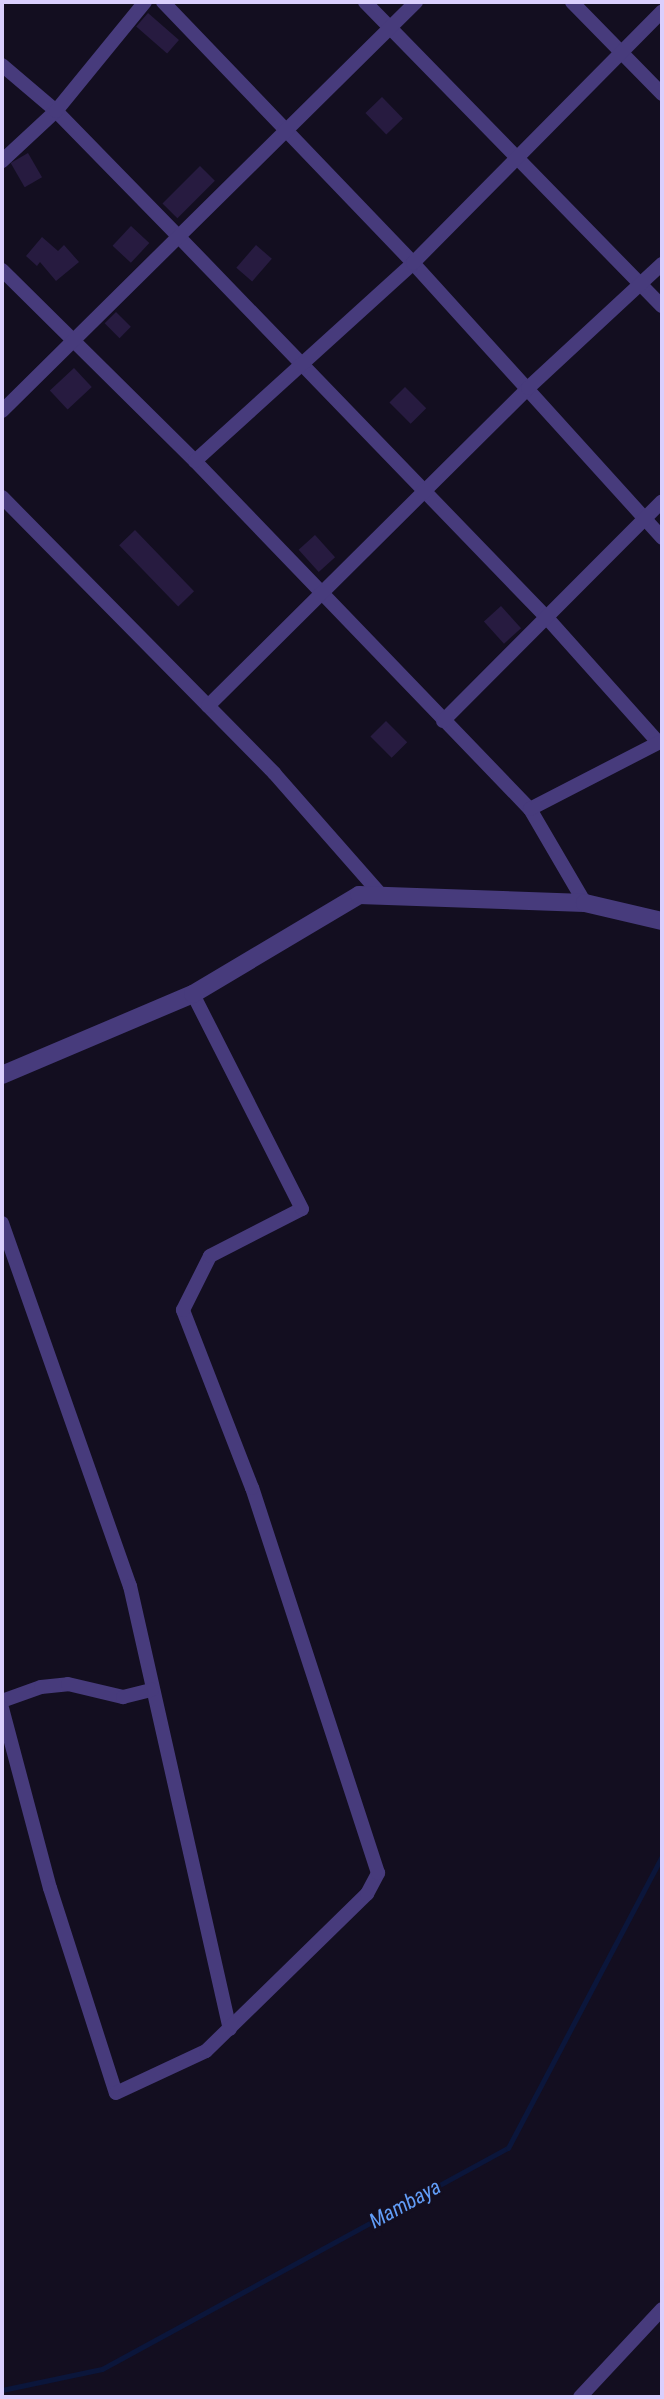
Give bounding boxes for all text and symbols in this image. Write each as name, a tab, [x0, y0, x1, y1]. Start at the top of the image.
water label: Mambaya	[365, 2174, 445, 2234]

